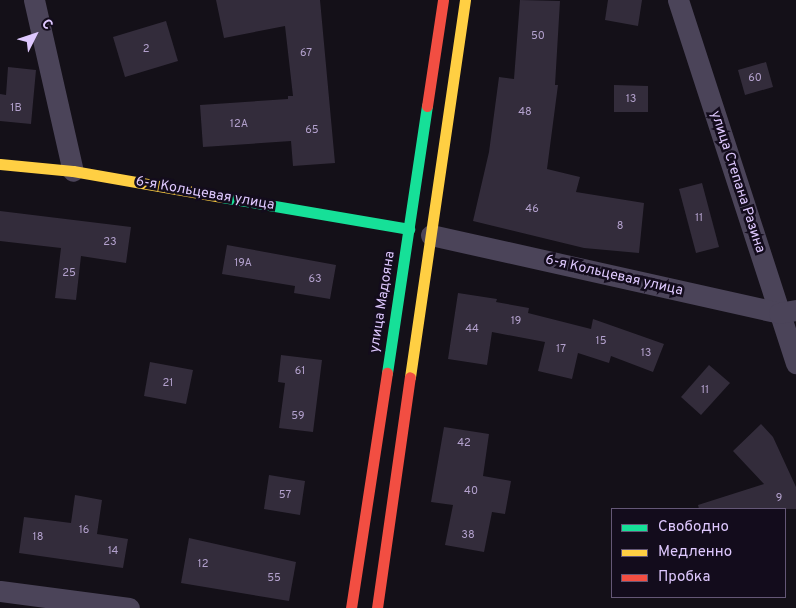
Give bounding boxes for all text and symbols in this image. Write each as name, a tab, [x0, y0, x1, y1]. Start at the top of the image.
north arrow	[10, 10, 60, 60]
text: С	[37, 16, 56, 34]
house number: 50	[531, 29, 545, 43]
house number: 2	[143, 42, 149, 56]
house number: 67	[300, 46, 312, 60]
house number: 60	[748, 71, 762, 85]
house number: 13	[626, 92, 636, 106]
house number: 1В	[10, 101, 22, 115]
house number: 48	[518, 105, 532, 119]
street label: улица Степана Разина	[706, 109, 768, 255]
house number: 12А	[230, 117, 248, 131]
house number: 65	[305, 123, 319, 137]
street label: 6-я Кольцевая улица	[134, 174, 276, 214]
house number: 46	[525, 202, 539, 216]
house number: 11	[695, 211, 703, 225]
house number: 8	[617, 219, 623, 233]
house number: 23	[103, 235, 117, 249]
street label: улица Мадояна	[367, 250, 399, 354]
street label: 6-я Кольцевая улица	[544, 252, 684, 300]
house number: 19А	[234, 256, 252, 270]
house number: 25	[62, 266, 76, 280]
house number: 63	[308, 272, 322, 286]
house number: 19	[511, 314, 521, 328]
house number: 44	[465, 322, 479, 336]
house number: 15	[596, 334, 606, 348]
house number: 17	[556, 342, 566, 356]
house number: 13	[641, 346, 651, 360]
house number: 61	[295, 364, 305, 378]
house number: 21	[163, 376, 173, 390]
house number: 11	[701, 383, 709, 397]
house number: 59	[291, 409, 305, 423]
house number: 42	[457, 436, 471, 450]
house number: 40	[464, 484, 478, 498]
house number: 57	[279, 488, 291, 502]
house number: 9	[776, 491, 782, 505]
legend	[611, 508, 786, 598]
text: Свободно	[658, 518, 729, 537]
house number: 16	[79, 523, 89, 537]
house number: 38	[461, 528, 475, 542]
house number: 18	[33, 530, 43, 544]
text: Медленно	[658, 543, 732, 562]
house number: 14	[108, 544, 118, 558]
house number: 12	[198, 557, 208, 571]
text: Пробка	[658, 568, 710, 587]
house number: 55	[267, 571, 281, 585]

